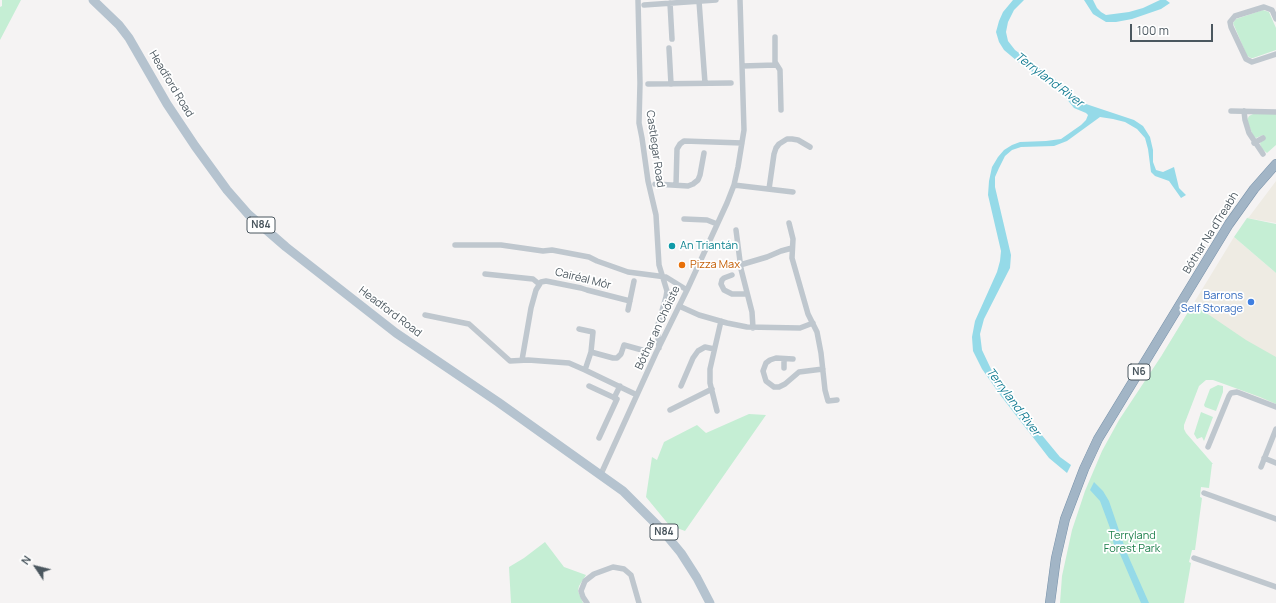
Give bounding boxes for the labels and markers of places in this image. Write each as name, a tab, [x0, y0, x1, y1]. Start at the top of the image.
place label: An Triantán	[680, 239, 738, 253]
marker: An Triantán	[667, 241, 677, 251]
place label: Pizza Max	[690, 258, 740, 272]
marker: Pizza Max	[677, 260, 687, 270]
place label: Barrons Self Storage	[1181, 289, 1243, 315]
marker: Barrons Self Storage	[1246, 297, 1256, 307]

